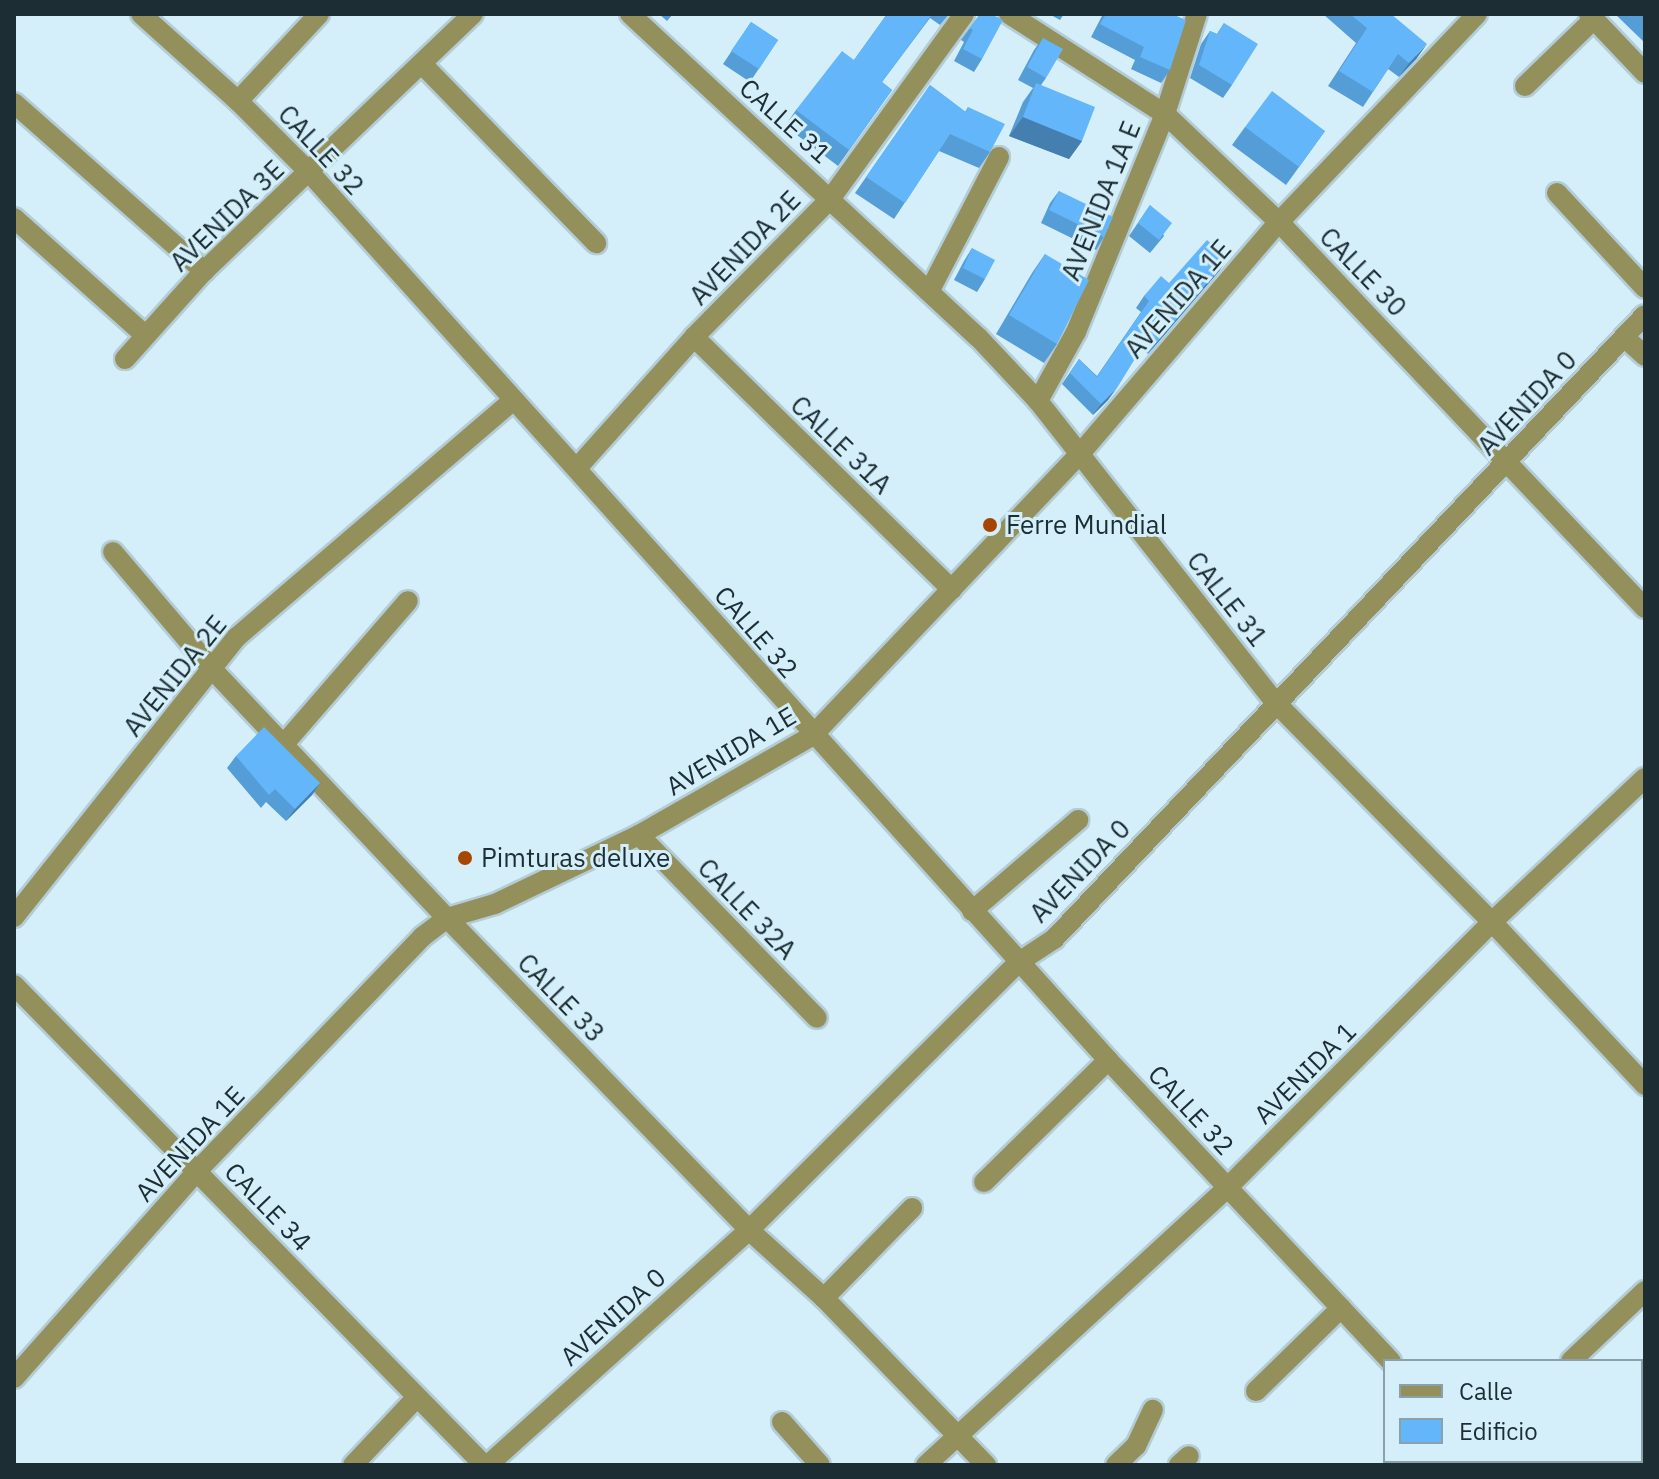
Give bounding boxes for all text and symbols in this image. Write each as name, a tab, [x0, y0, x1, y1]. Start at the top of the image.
street label: CALLE 31	[733, 72, 837, 170]
street label: CALLE 32	[272, 99, 370, 201]
street label: AVENIDA 1A E	[1055, 117, 1147, 285]
street label: AVENIDA 3E	[164, 154, 290, 278]
street label: AVENIDA 2E	[683, 185, 807, 311]
street label: CALLE 30	[1313, 221, 1413, 323]
street label: AVENIDA 1E	[1118, 234, 1238, 364]
street label: AVENIDA 0	[1471, 344, 1583, 462]
street label: CALLE 31A	[784, 389, 898, 501]
place label: Ferre Mundial	[1006, 509, 1167, 541]
marker: Ferre Mundial	[981, 516, 999, 534]
street label: CALLE 31	[1180, 546, 1274, 652]
street label: CALLE 32	[708, 580, 804, 684]
street label: AVENIDA 2E	[117, 609, 233, 743]
street label: AVENIDA 1E	[660, 700, 802, 802]
street label: AVENIDA 0	[1023, 813, 1137, 929]
place label: Pimturas deluxe	[481, 842, 670, 874]
marker: Pimturas deluxe	[456, 849, 474, 867]
street label: CALLE 32A	[691, 852, 803, 966]
street label: CALLE 33	[511, 947, 611, 1049]
street label: AVENIDA 1	[1248, 1016, 1362, 1130]
street label: CALLE 32	[1142, 1059, 1240, 1161]
street label: AVENIDA 1E	[129, 1080, 251, 1208]
street label: CALLE 34	[218, 1156, 318, 1258]
street label: AVENIDA 0	[554, 1262, 672, 1372]
legend	[1383, 1359, 1643, 1463]
text: Calle	[1459, 1375, 1513, 1407]
text: Edificio	[1459, 1415, 1538, 1447]

